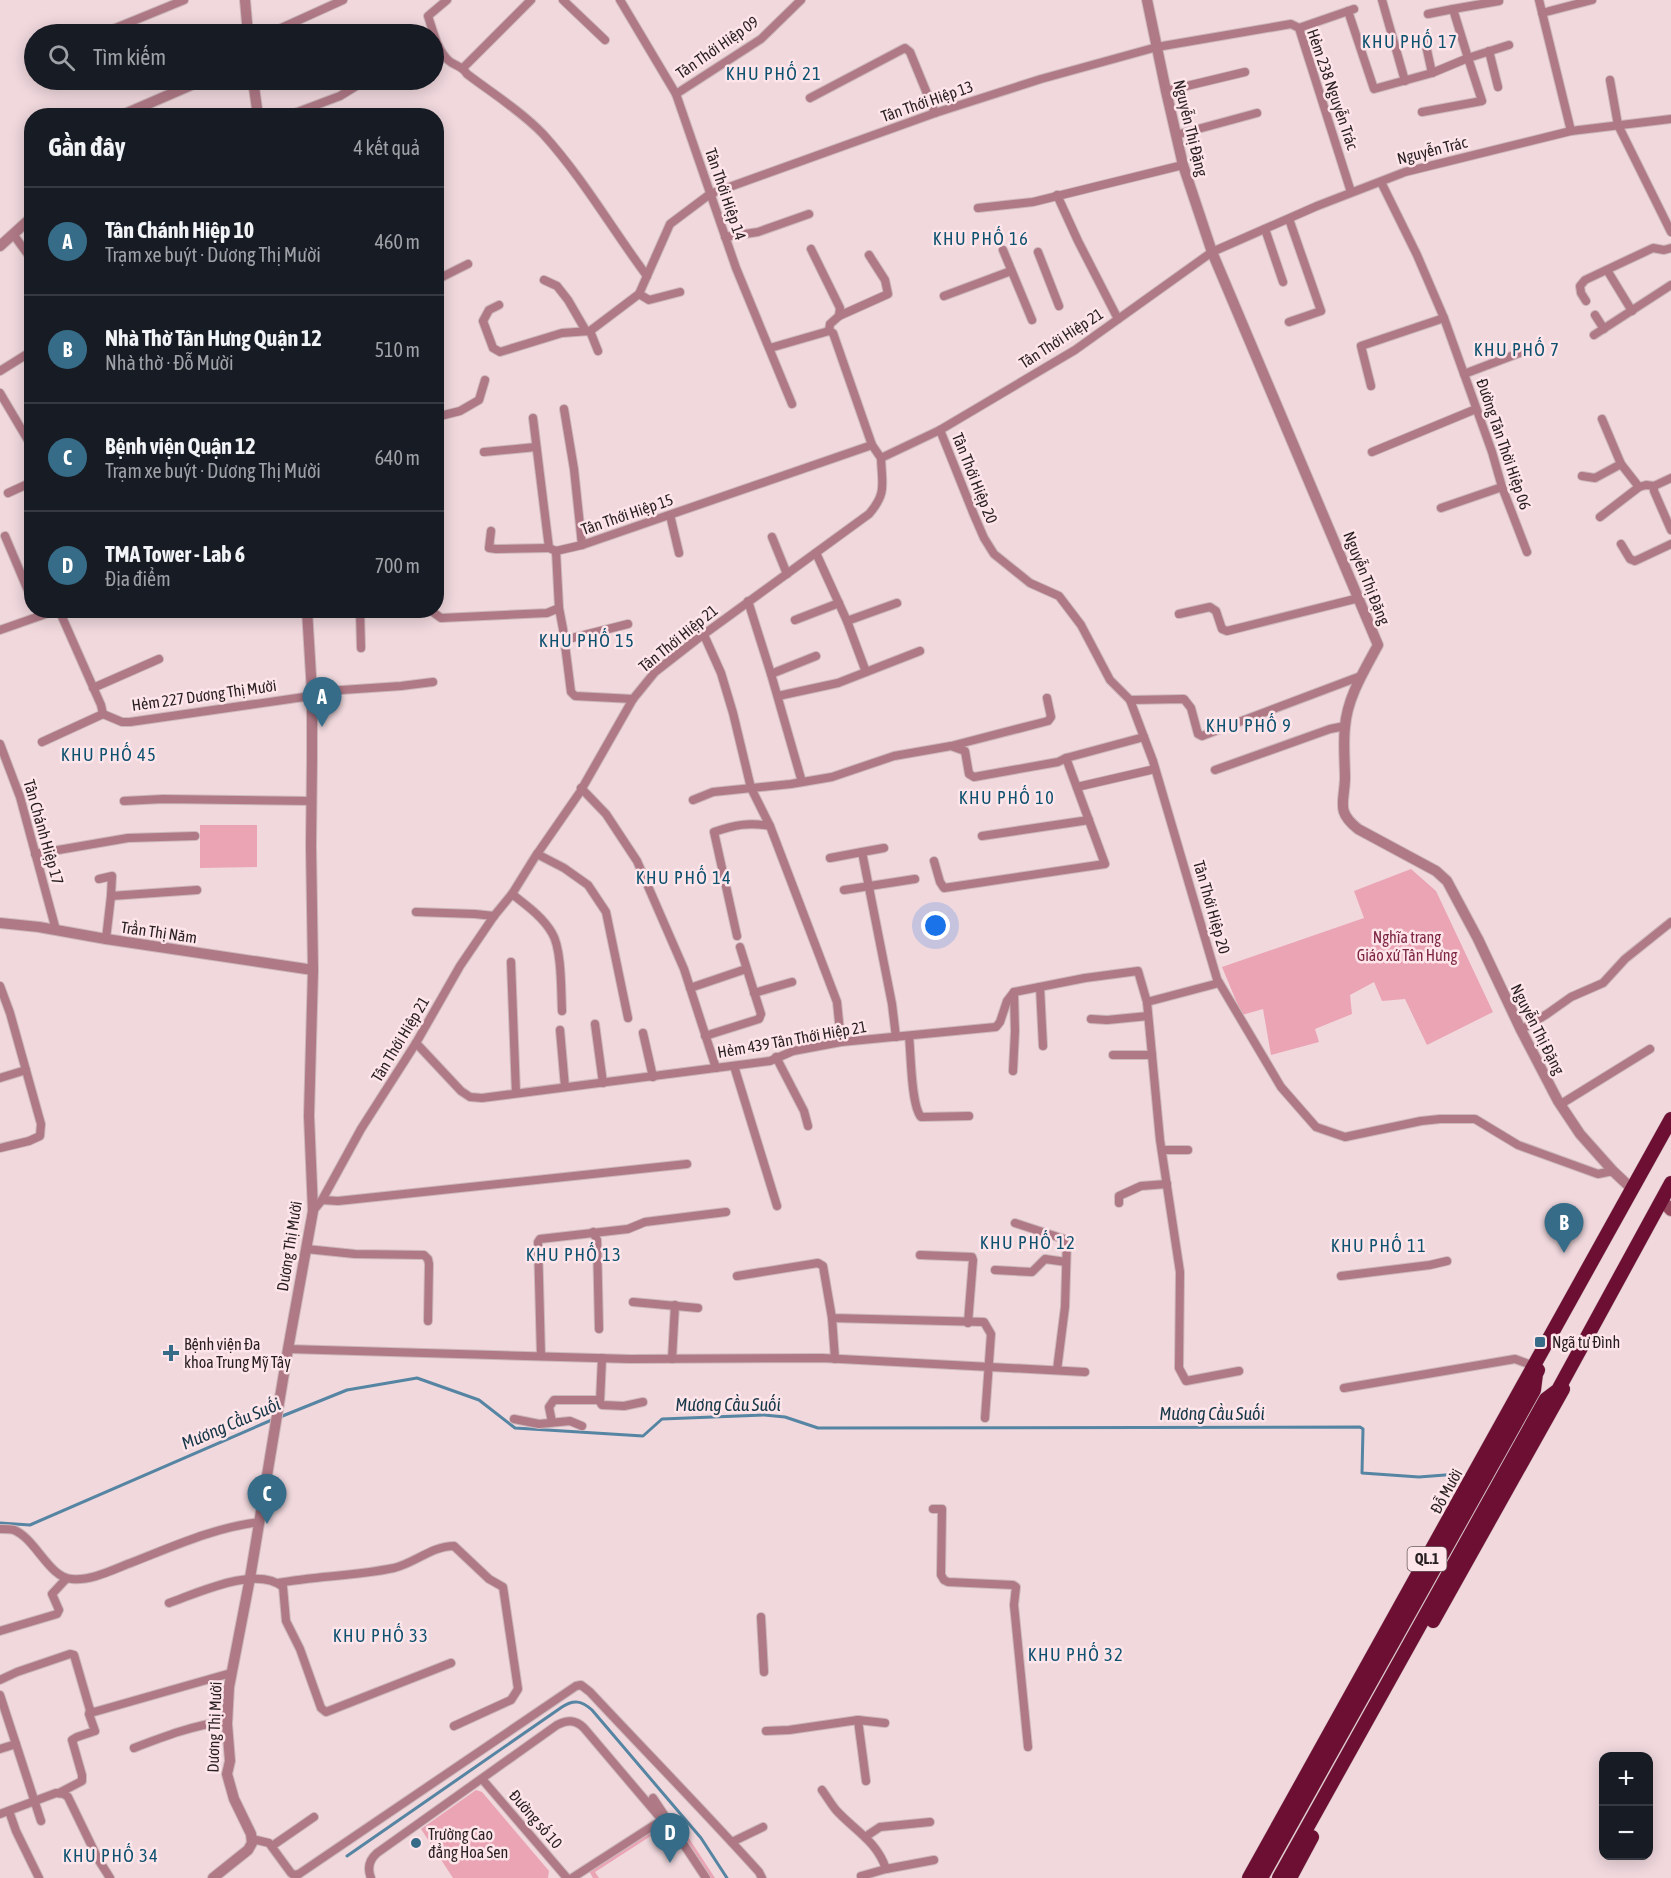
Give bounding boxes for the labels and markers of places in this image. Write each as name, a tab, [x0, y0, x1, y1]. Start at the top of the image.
pin: A	[302, 678, 342, 727]
pin: B	[1544, 1204, 1584, 1253]
place label: Ngã tư Đình	[1552, 1333, 1620, 1352]
place label: Bệnh viện Đa khoa Trung Mỹ Tây	[184, 1335, 291, 1372]
marker: Ngã tư Đình	[1533, 1335, 1547, 1349]
marker: Bệnh viện Đa khoa Trung Mỹ Tây	[162, 1344, 180, 1362]
pin: C	[248, 1474, 286, 1524]
pin: D	[650, 1814, 690, 1863]
place label: Trường Cao đẳng Hoa Sen	[428, 1825, 508, 1862]
marker: Trường Cao đẳng Hoa Sen	[409, 1836, 423, 1850]

